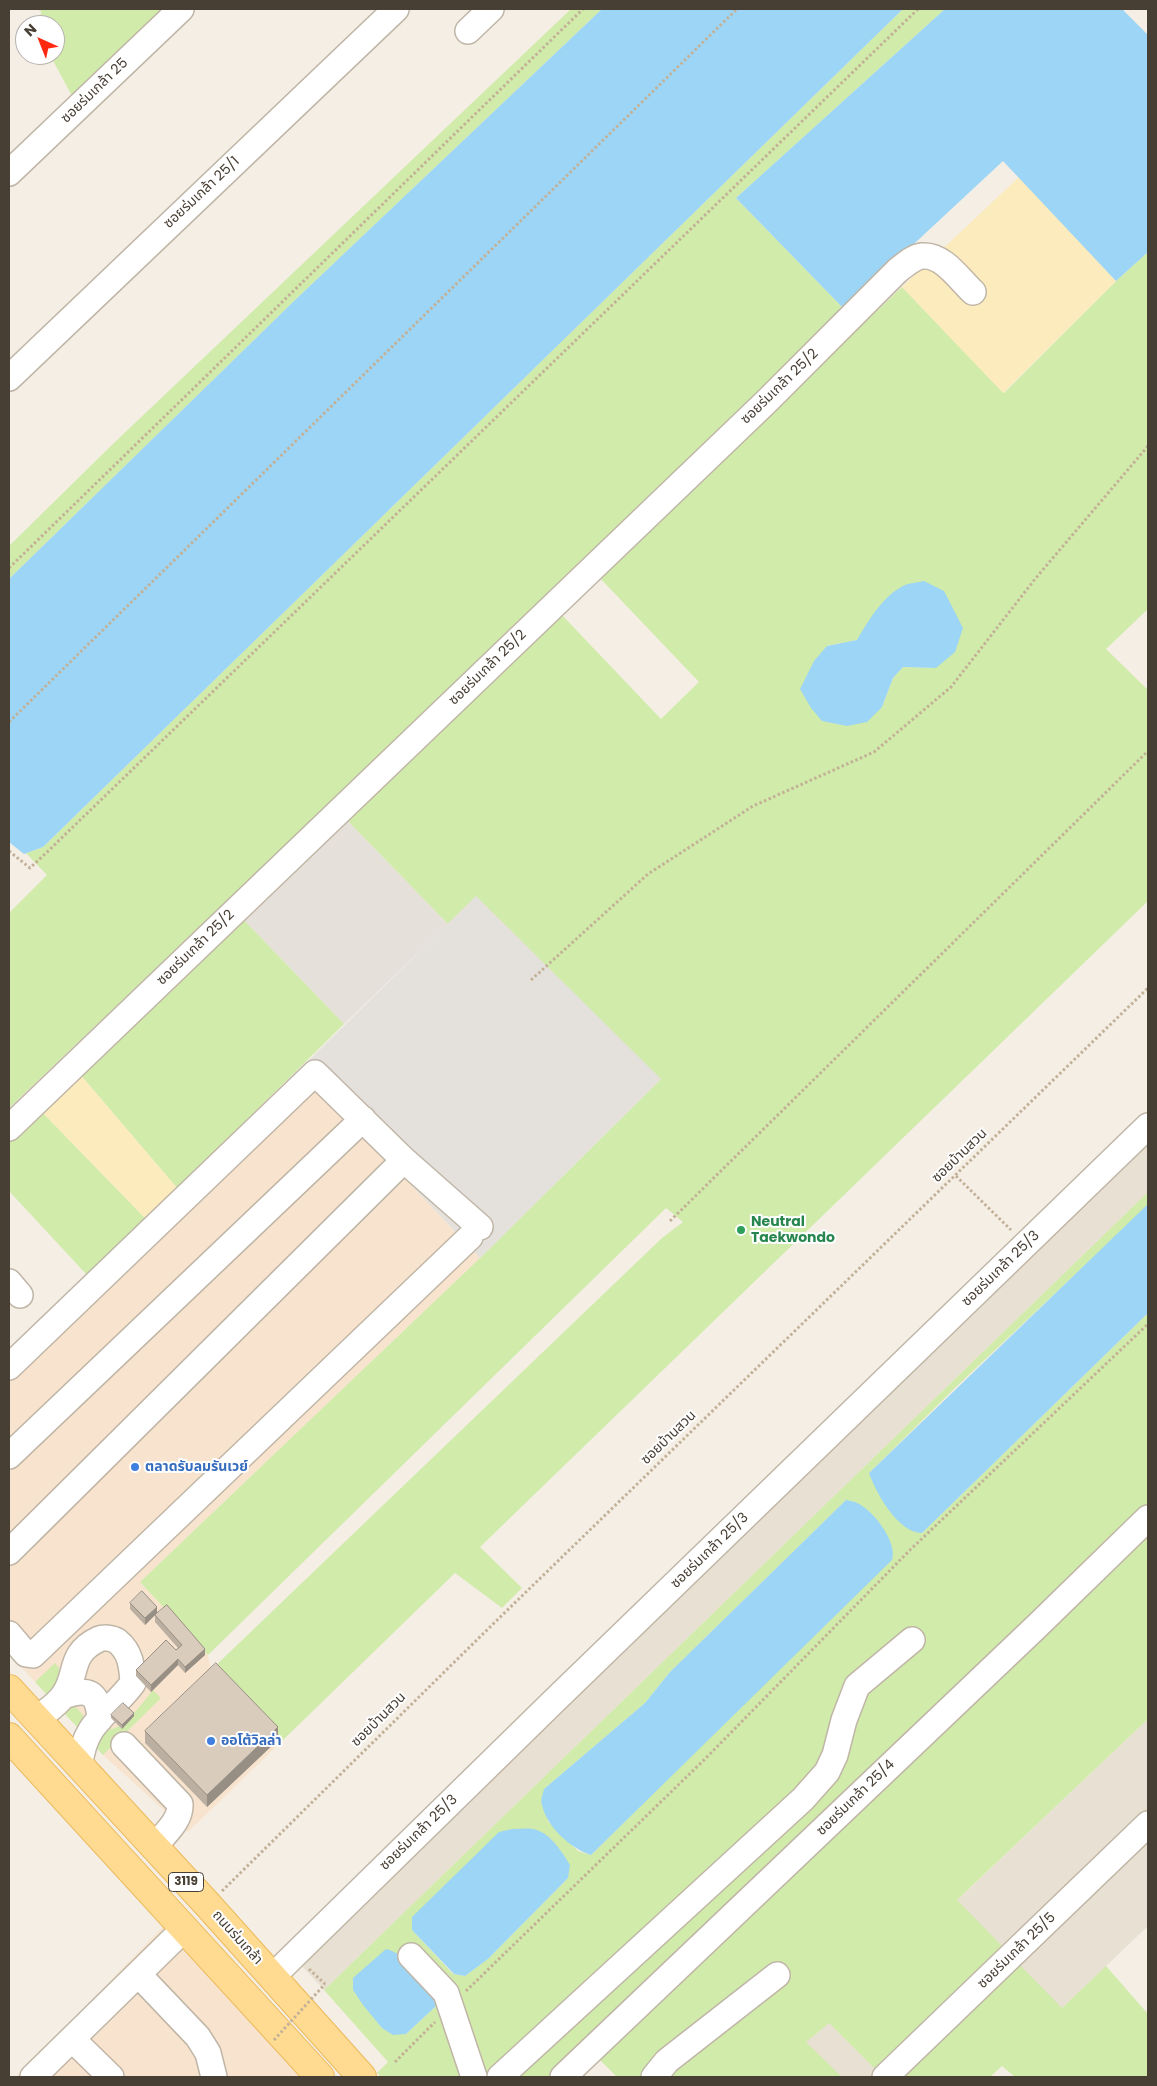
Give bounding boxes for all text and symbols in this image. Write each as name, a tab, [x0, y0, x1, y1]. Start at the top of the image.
north arrow	[15, 15, 65, 65]
text: N	[20, 19, 41, 41]
street label: ซอยร่มเกล้า 25	[58, 55, 132, 127]
street label: ซอยร่มเกล้า 25/1	[161, 154, 243, 232]
street label: ซอยร่มเกล้า 25/2	[738, 346, 822, 428]
street label: ซอยร่มเกล้า 25/2	[446, 627, 530, 709]
street label: ซอยร่มเกล้า 25/2	[154, 907, 238, 989]
street label: ซอยบ้านสวน	[929, 1126, 991, 1186]
place label: Neutral Taekwondo	[751, 1214, 835, 1246]
marker: Neutral Taekwondo	[735, 1224, 747, 1236]
street label: ซอยร่มเกล้า 25/3	[959, 1228, 1043, 1310]
street label: ซอยบ้านสวน	[638, 1408, 700, 1468]
place label: ตลาดรับลมรันเวย์	[145, 1459, 248, 1475]
marker: ตลาดรับลมรันเวย์	[129, 1461, 141, 1473]
street label: ซอยร่มเกล้า 25/3	[668, 1510, 752, 1592]
street label: ซอยบ้านสวน	[348, 1689, 410, 1751]
place label: ออโต้วิลล่า	[221, 1733, 282, 1749]
marker: ออโต้วิลล่า	[205, 1735, 217, 1747]
street label: ซอยร่มเกล้า 25/4	[814, 1757, 898, 1839]
street label: ซอยร่มเกล้า 25/3	[377, 1792, 461, 1874]
road number: 3119	[168, 1872, 204, 1891]
street label: ถนนร่มเกล้า	[208, 1907, 266, 1969]
street label: ซอยร่มเกล้า 25/5	[975, 1910, 1059, 1992]

